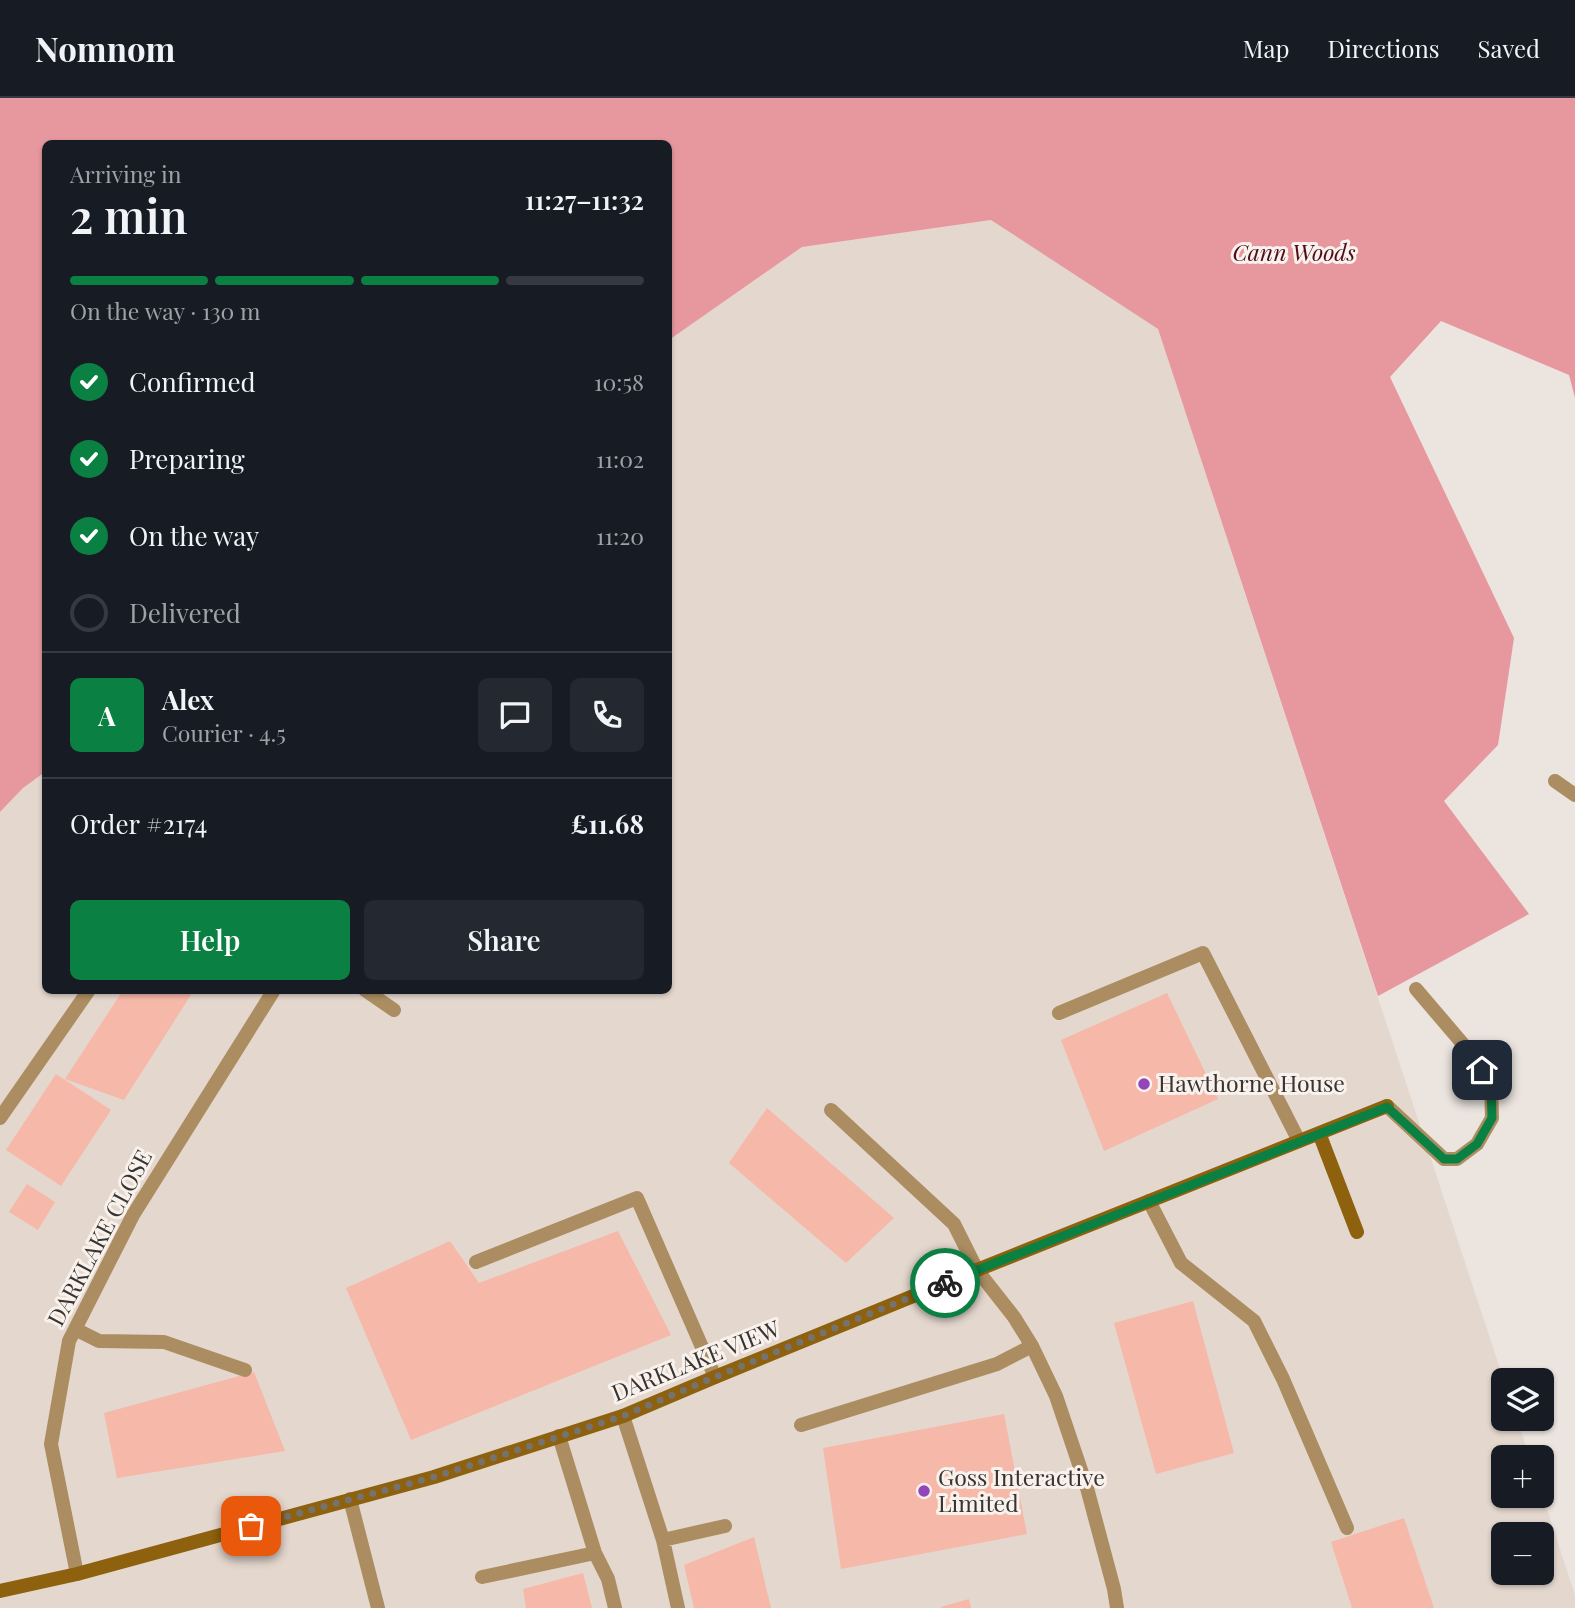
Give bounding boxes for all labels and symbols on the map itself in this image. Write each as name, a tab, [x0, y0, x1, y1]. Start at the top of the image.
park label: Cann Woods	[1232, 236, 1356, 267]
pin	[1452, 1040, 1512, 1100]
place label: Hawthorne House	[1158, 1067, 1345, 1098]
marker: Hawthorne House	[1136, 1076, 1152, 1092]
street label: DARKLAKE CLOSE	[39, 1144, 158, 1331]
courier	[910, 1248, 980, 1318]
street label: DARKLAKE VIEW	[607, 1312, 784, 1407]
place label: Goss Interactive Limited	[938, 1461, 1105, 1518]
marker: Goss Interactive Limited	[916, 1483, 932, 1499]
pin	[221, 1496, 281, 1556]

